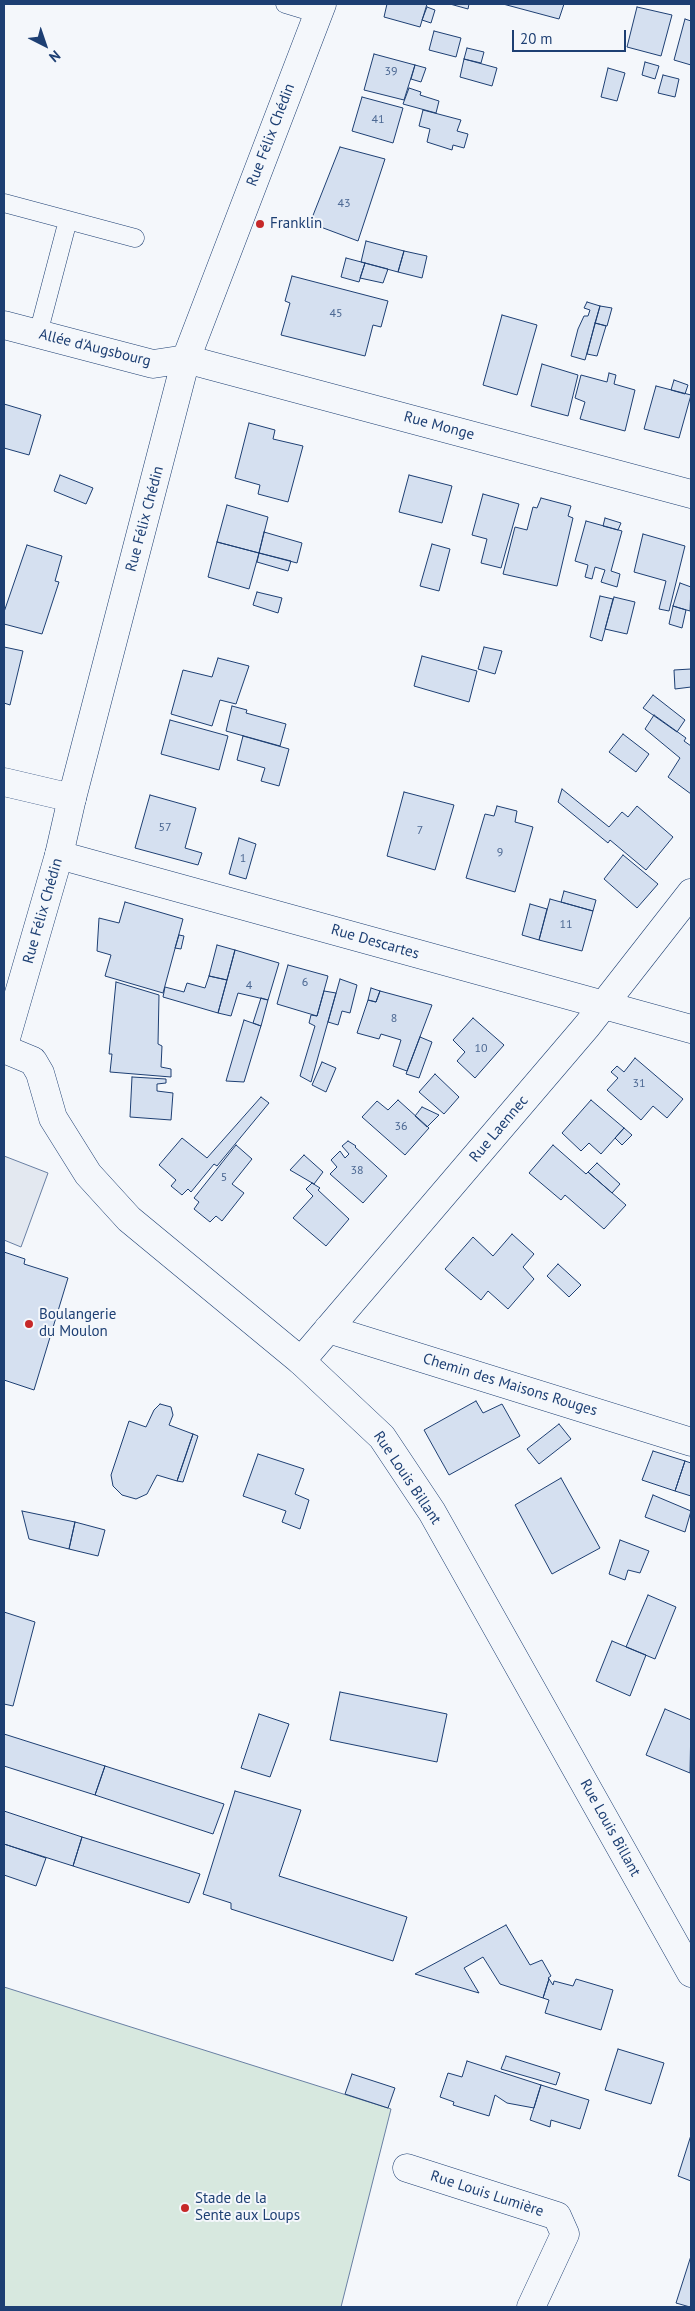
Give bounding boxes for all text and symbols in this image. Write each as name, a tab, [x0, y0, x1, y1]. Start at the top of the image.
north arrow	[20, 20, 70, 70]
scale bar	[515, 20, 629, 52]
text: 20 m	[520, 29, 553, 48]
text: N	[45, 47, 64, 66]
house number: 39	[384, 65, 398, 79]
street label: Rue Félix Chédin	[243, 81, 299, 189]
house number: 41	[371, 113, 385, 127]
house number: 43	[337, 197, 351, 211]
place label: Franklin	[270, 215, 322, 233]
marker: Franklin	[254, 218, 266, 230]
house number: 45	[329, 307, 343, 321]
street label: Allée d'Augsbourg	[37, 325, 153, 371]
street label: Rue Monge	[402, 408, 476, 444]
street label: Rue Félix Chédin	[122, 464, 168, 574]
house number: 57	[158, 821, 172, 835]
house number: 7	[417, 824, 423, 838]
house number: 9	[497, 846, 503, 860]
house number: 1	[240, 852, 246, 866]
street label: Rue Félix Chédin	[19, 856, 67, 966]
house number: 11	[559, 918, 573, 932]
street label: Rue Descartes	[329, 921, 421, 963]
house number: 6	[302, 976, 308, 990]
house number: 4	[246, 979, 252, 993]
house number: 8	[391, 1012, 397, 1026]
house number: 10	[474, 1042, 488, 1056]
house number: 31	[632, 1077, 646, 1091]
street label: Rue Laennec	[466, 1092, 532, 1166]
house number: 36	[394, 1120, 408, 1134]
house number: 38	[350, 1164, 364, 1178]
house number: 5	[221, 1171, 227, 1185]
place label: Boulangerie du Moulon	[39, 1306, 116, 1341]
marker: Boulangerie du Moulon	[23, 1318, 35, 1330]
street label: Chemin des Maisons Rouges	[421, 1350, 599, 1420]
street label: Rue Louis Billant	[369, 1428, 445, 1528]
street label: Rue Louis Billant	[576, 1776, 644, 1880]
street label: Rue Louis Lumière	[428, 2167, 546, 2221]
place label: Stade de la Sente aux Loups	[195, 2190, 300, 2225]
marker: Stade de la Sente aux Loups	[179, 2202, 191, 2214]

